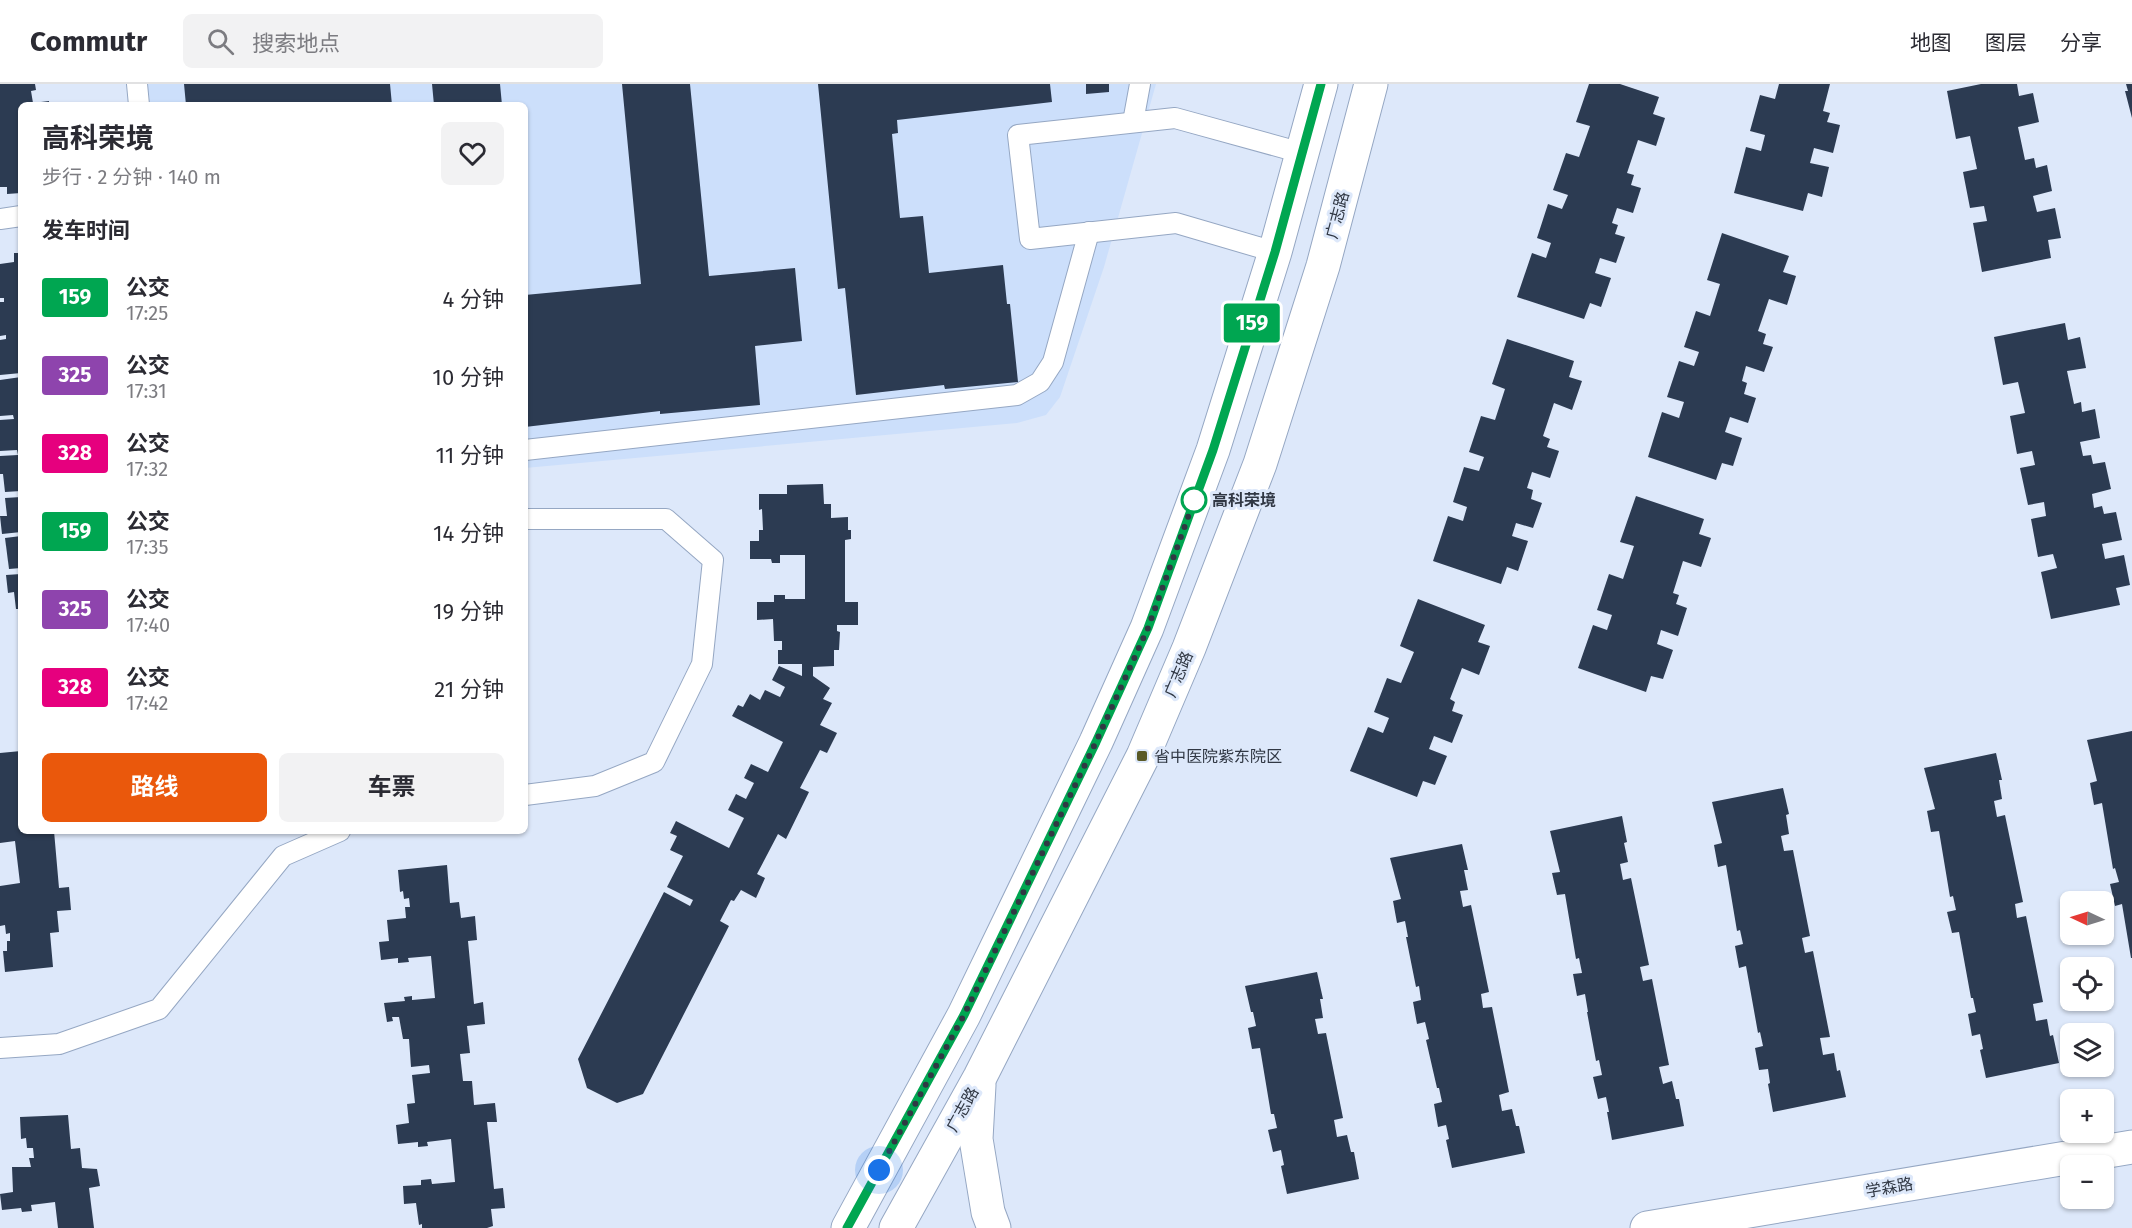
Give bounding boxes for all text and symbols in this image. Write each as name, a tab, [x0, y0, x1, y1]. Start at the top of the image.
search box	[183, 14, 603, 68]
text: Commutr	[30, 25, 147, 58]
icon: search	[204, 25, 237, 58]
text: 搜索地点	[252, 30, 340, 57]
text: 地图	[1910, 30, 1952, 56]
text: 图层	[1985, 30, 2027, 56]
text: 分享	[2060, 30, 2102, 56]
text: 高科荣境	[42, 122, 154, 155]
button: heart	[441, 122, 504, 185]
text: 步行 · 2 分钟 · 140 m	[42, 165, 221, 189]
street label: 广志路	[1322, 189, 1353, 241]
text: 发车时间	[42, 217, 130, 244]
text: 公交	[126, 274, 170, 301]
text: 159	[59, 284, 91, 310]
text: 4 分钟	[442, 286, 504, 313]
text: 17:25	[126, 301, 168, 325]
line badge: 159	[1218, 304, 1286, 342]
text: 159	[1236, 310, 1268, 336]
text: 公交	[126, 352, 170, 379]
text: 325	[59, 362, 91, 388]
text: 10 分钟	[432, 364, 504, 391]
text: 17:31	[126, 379, 167, 403]
text: 公交	[126, 430, 170, 457]
text: 328	[58, 440, 92, 466]
text: 11 分钟	[435, 442, 504, 469]
text: 17:32	[126, 457, 168, 481]
marker: 高科荣境	[1181, 487, 1207, 513]
place label: 高科荣境	[1212, 491, 1276, 510]
text: 公交	[126, 508, 170, 535]
text: 159	[59, 518, 91, 544]
text: 14 分钟	[433, 520, 504, 547]
text: 17:35	[126, 535, 169, 559]
text: 公交	[126, 586, 170, 613]
text: 325	[59, 596, 91, 622]
text: 19 分钟	[433, 598, 504, 625]
text: 17:40	[126, 613, 170, 637]
street label: 广志路	[1160, 648, 1197, 700]
text: 公交	[126, 664, 170, 691]
text: 328	[58, 674, 92, 700]
text: 21 分钟	[434, 676, 504, 703]
text: 17:42	[126, 691, 168, 715]
place label: 省中医院紫东院区	[1154, 747, 1282, 766]
marker: 省中医院紫东院区	[1135, 749, 1149, 763]
button: 路线	[42, 753, 267, 822]
button: 车票	[279, 753, 504, 822]
north arrow	[2060, 891, 2114, 945]
map controls	[2060, 891, 2114, 1209]
button: locate	[2060, 957, 2114, 1011]
button: layers	[2060, 1023, 2114, 1077]
street label: 广志路	[942, 1084, 982, 1135]
button: +	[2060, 1089, 2114, 1143]
your location	[864, 1155, 894, 1185]
button: −	[2060, 1155, 2114, 1209]
street label: 学森路	[1864, 1174, 1914, 1201]

